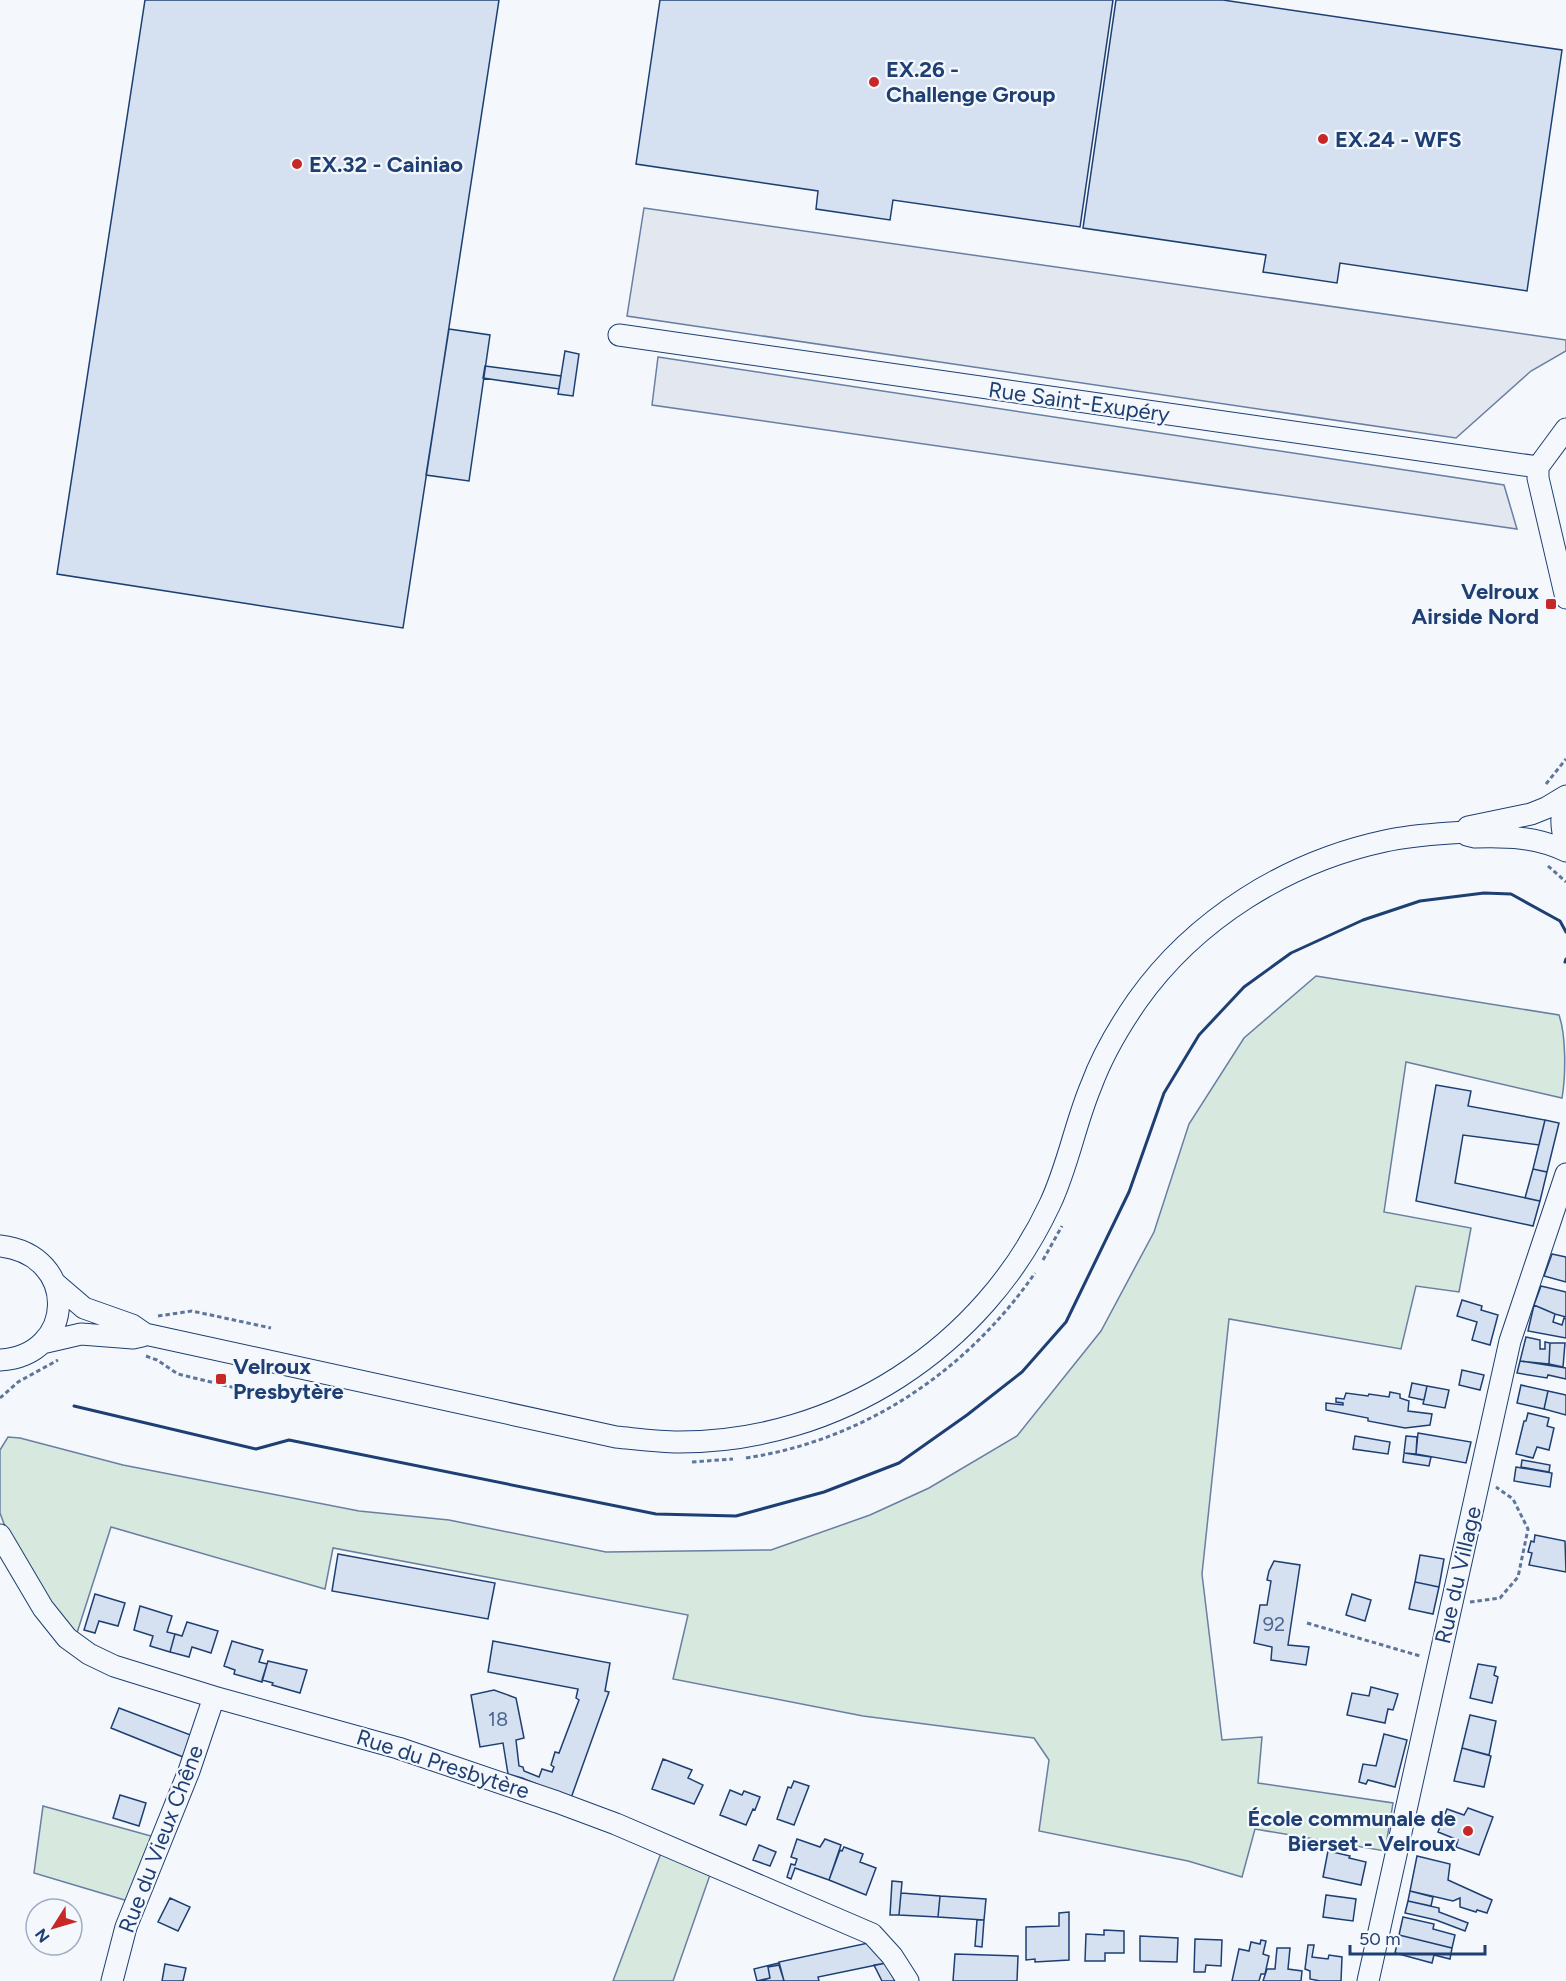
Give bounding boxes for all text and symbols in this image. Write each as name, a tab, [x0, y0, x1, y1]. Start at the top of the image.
place label: EX.26 - Challenge Group	[886, 56, 1056, 108]
marker: EX.26 - Challenge Group	[867, 75, 881, 89]
place label: EX.24 - WFS	[1335, 126, 1462, 153]
marker: EX.24 - WFS	[1316, 132, 1330, 146]
place label: EX.32 - Cainiao	[309, 151, 463, 178]
marker: EX.32 - Cainiao	[290, 157, 304, 171]
street label: Rue Saint-Exupéry	[987, 376, 1172, 428]
place label: Velroux Airside Nord	[1411, 578, 1539, 630]
marker: Velroux Airside Nord	[1544, 597, 1558, 611]
place label: Velroux Presbytère	[233, 1353, 344, 1405]
marker: Velroux Presbytère	[214, 1372, 228, 1386]
street label: Rue du Village	[1429, 1504, 1487, 1646]
house number: 92	[1263, 1612, 1285, 1636]
house number: 18	[488, 1707, 508, 1731]
street label: Rue du Presbytère	[353, 1723, 533, 1805]
street label: Rue du Vieux Chêne	[113, 1741, 209, 1937]
place label: École communale de Bierset - Velroux	[1247, 1805, 1456, 1857]
marker: École communale de Bierset - Velroux	[1461, 1824, 1475, 1838]
north arrow	[24, 1897, 84, 1957]
scale bar	[1350, 1918, 1485, 1956]
text: N	[31, 1925, 54, 1946]
text: 50 m	[1359, 1928, 1401, 1950]

